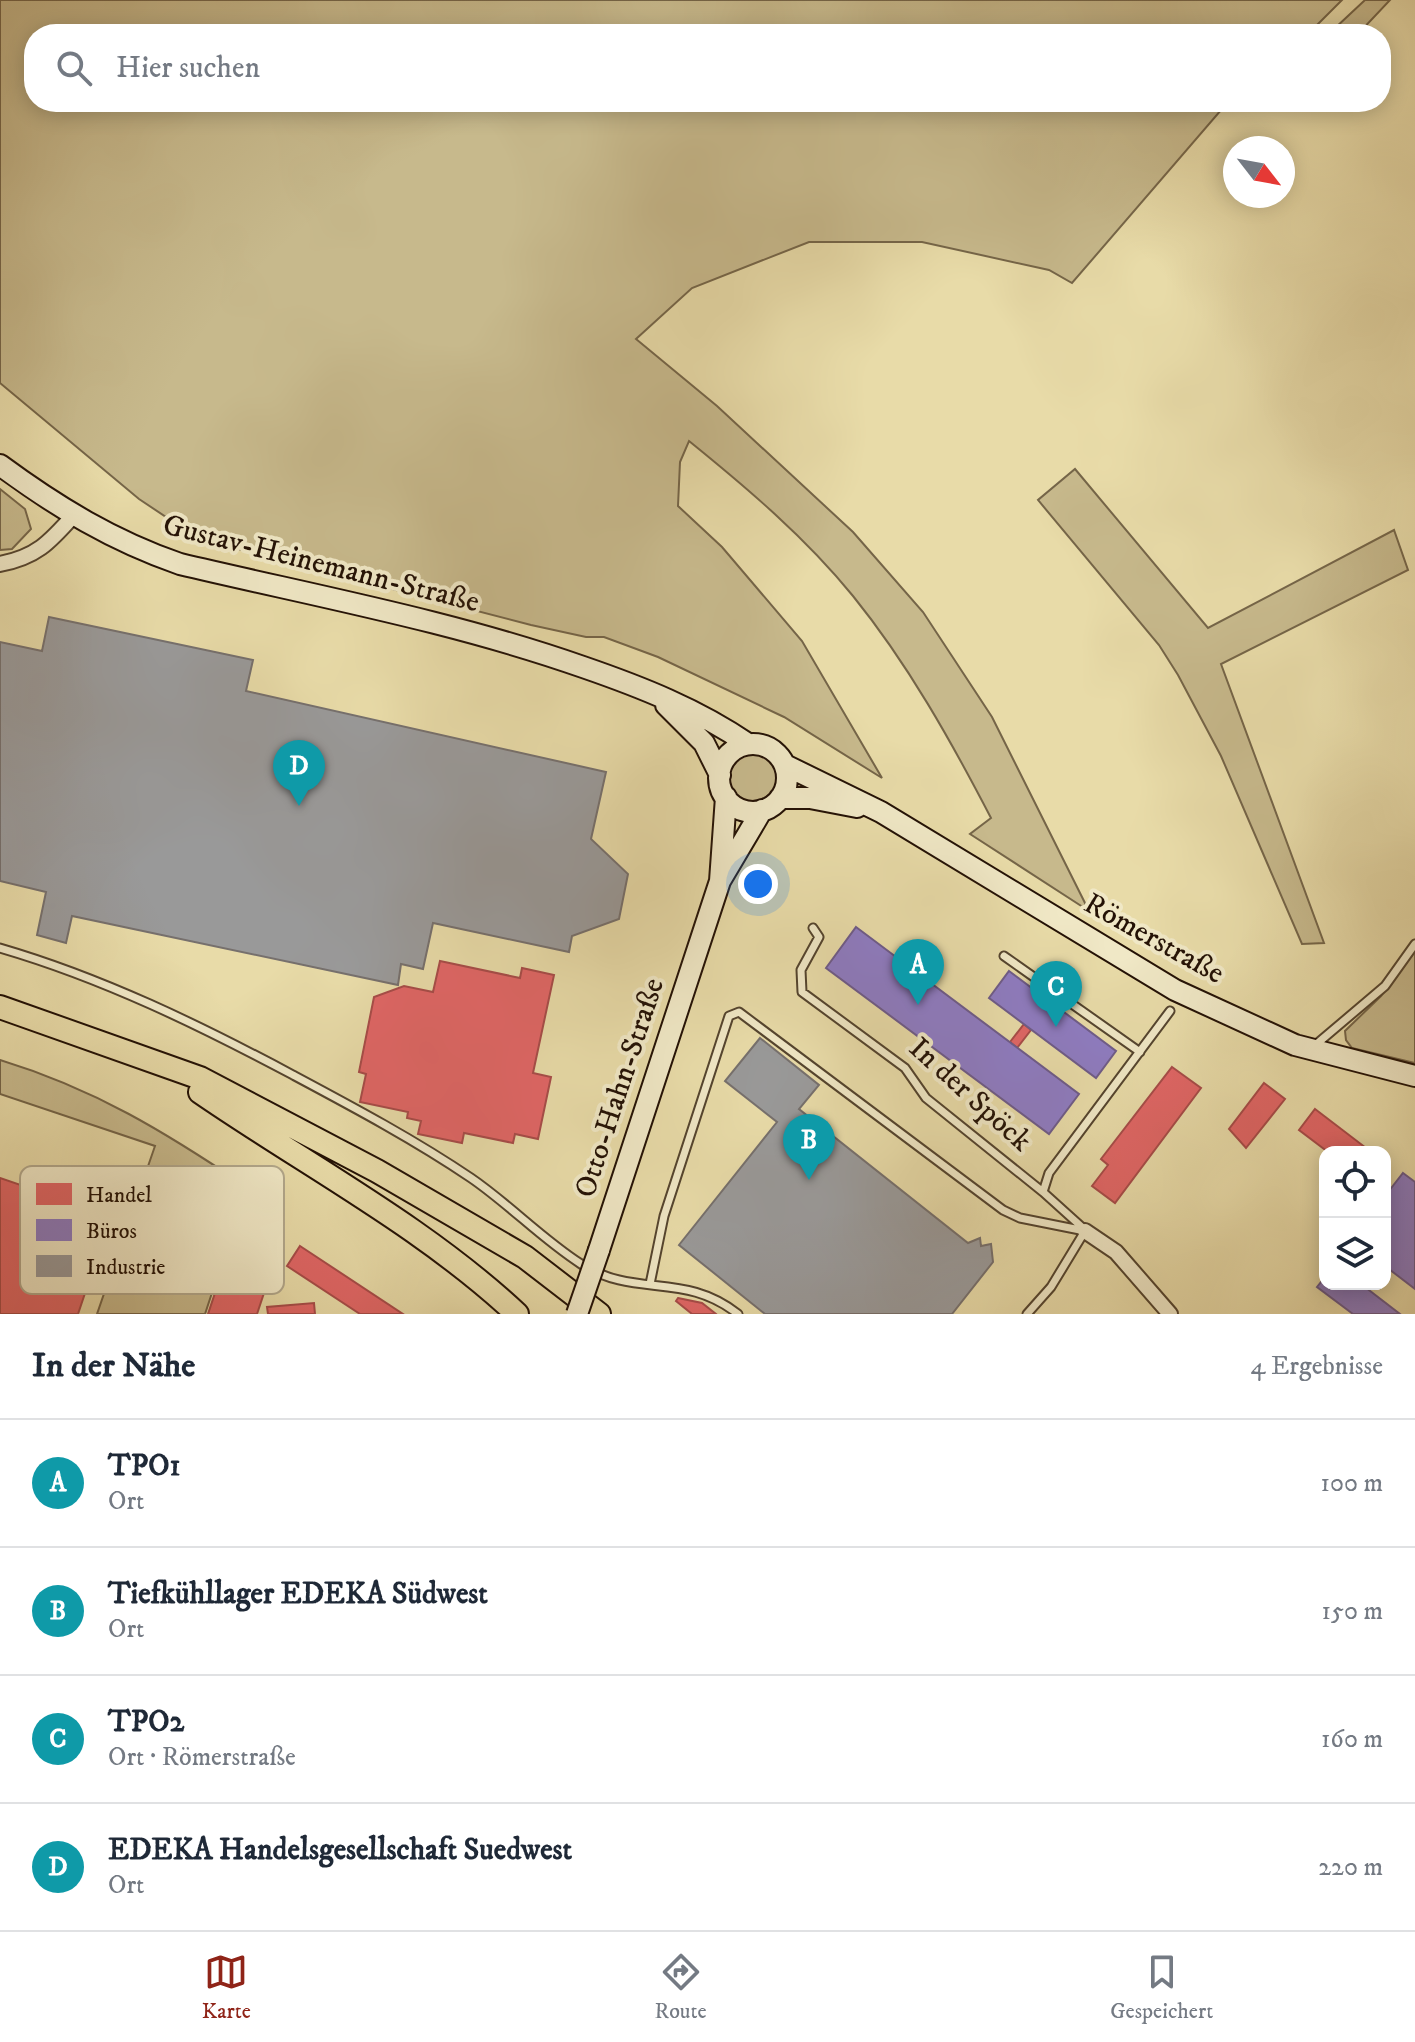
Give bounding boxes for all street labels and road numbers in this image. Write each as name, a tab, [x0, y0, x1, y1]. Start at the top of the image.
street label: Gustav-Heinemann-Straße	[159, 507, 483, 621]
street label: Römerstraße	[1077, 885, 1231, 993]
street label: Otto-Hahn-Straße	[567, 974, 673, 1202]
street label: In der Spöck	[901, 1030, 1039, 1160]

